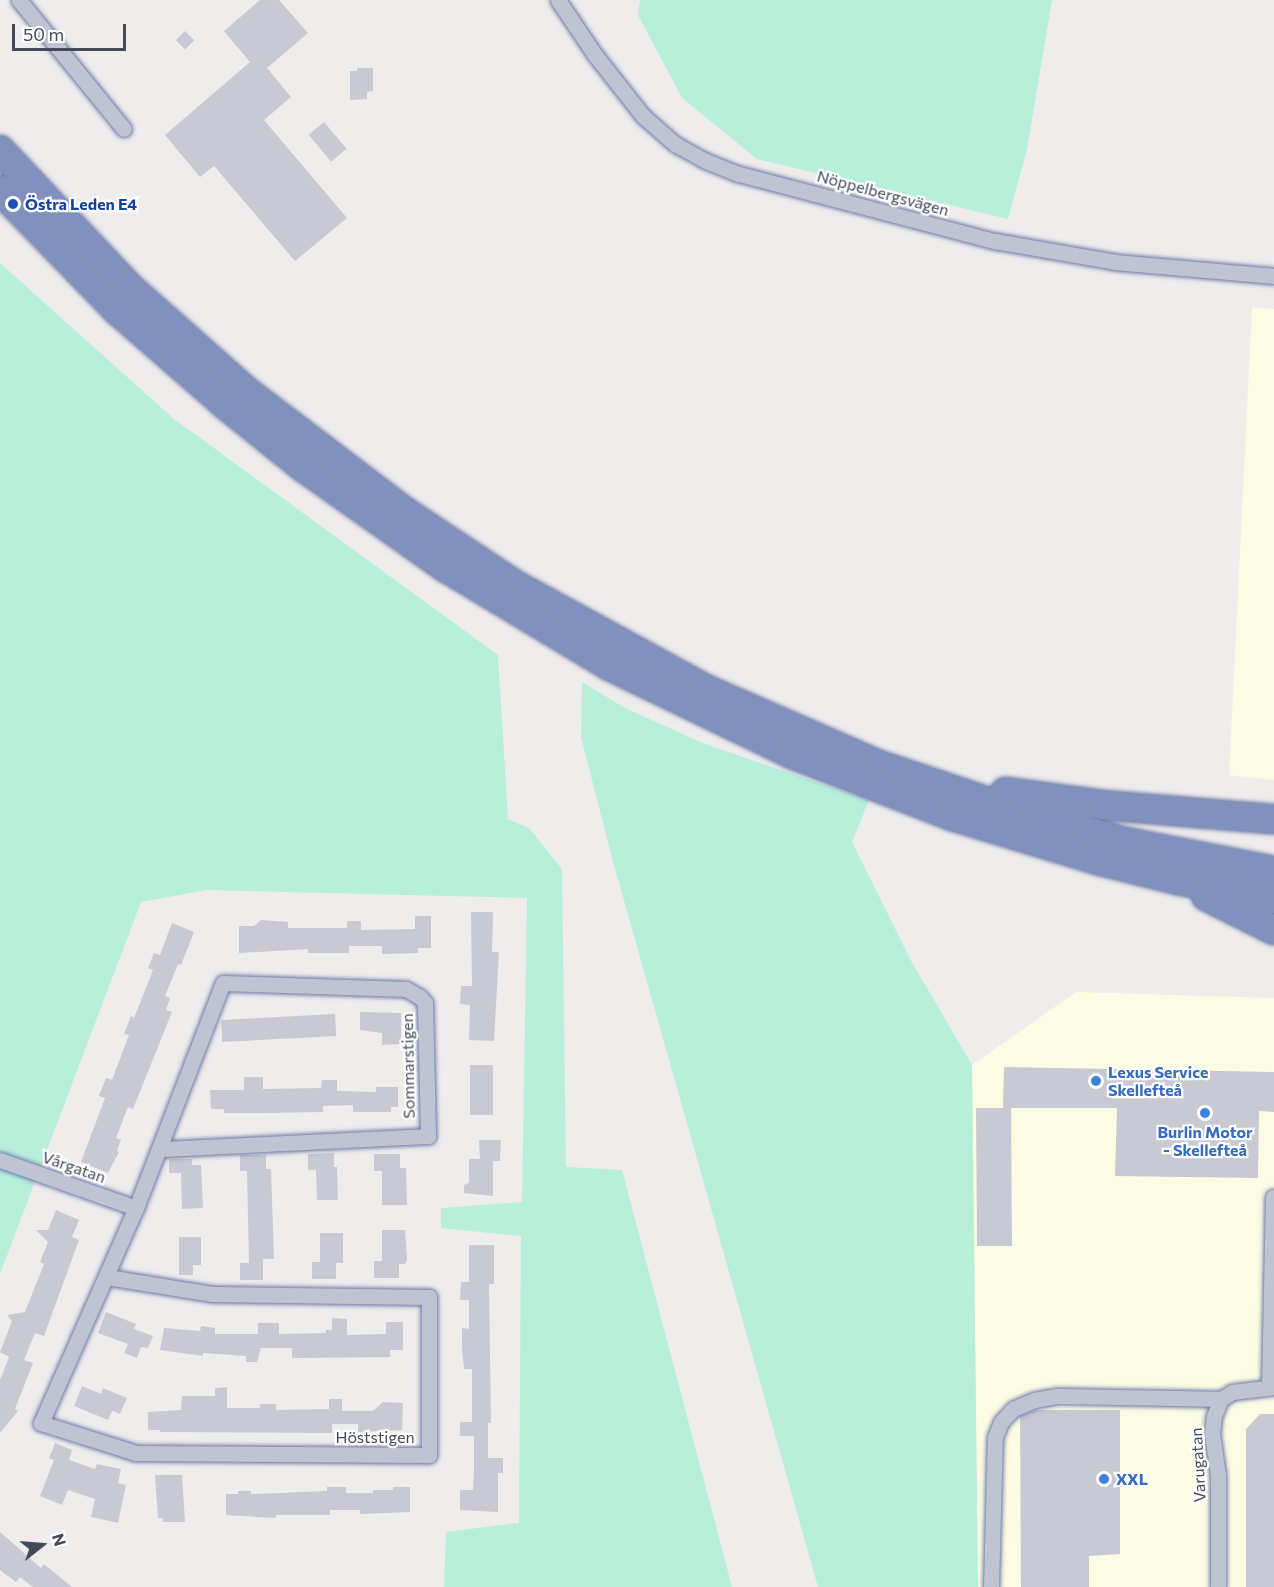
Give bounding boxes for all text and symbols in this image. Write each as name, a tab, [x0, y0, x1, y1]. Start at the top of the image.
scale bar	[15, 12, 129, 50]
text: 50 m	[23, 23, 64, 45]
street label: Nöppelbergsvägen	[815, 166, 951, 220]
place label: Östra Leden E4	[25, 194, 137, 214]
marker: Östra Leden E4	[6, 197, 20, 211]
street label: Sommarstigen	[397, 1013, 419, 1119]
place label: Lexus Service Skellefteå	[1108, 1062, 1208, 1100]
marker: Lexus Service Skellefteå	[1089, 1074, 1103, 1088]
marker: Burlin Motor - Skellefteå	[1198, 1106, 1212, 1120]
place label: Burlin Motor - Skellefteå	[1157, 1122, 1253, 1160]
street label: Vårgatan	[40, 1147, 108, 1187]
street label: Höststigen	[335, 1427, 415, 1447]
street label: Varugatan	[1186, 1427, 1210, 1503]
place label: XXL	[1116, 1469, 1148, 1489]
marker: XXL	[1097, 1472, 1111, 1486]
north arrow	[12, 1515, 72, 1575]
text: N	[49, 1531, 71, 1548]

